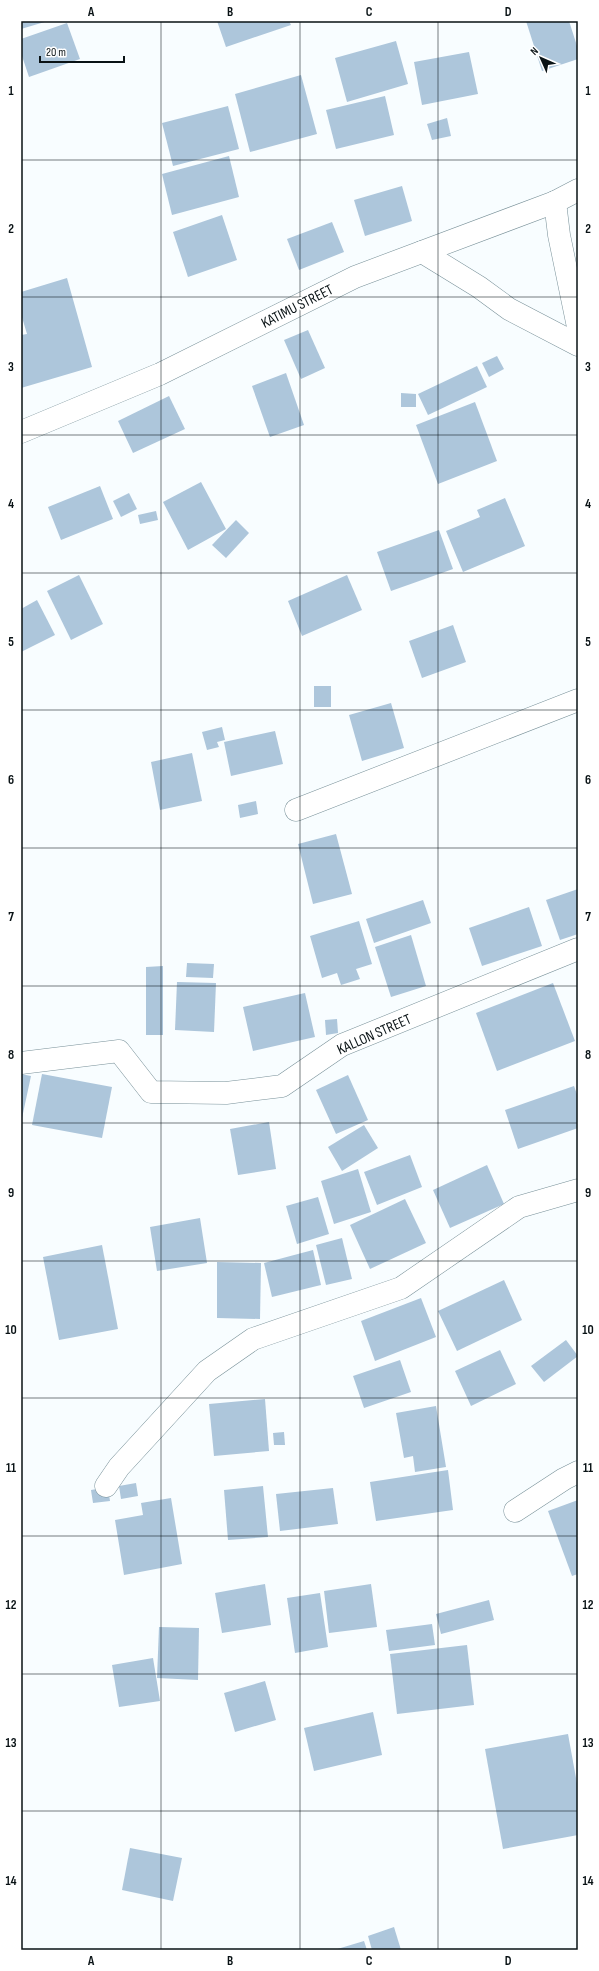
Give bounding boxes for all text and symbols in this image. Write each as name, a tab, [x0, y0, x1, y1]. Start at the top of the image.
text: A	[87, 4, 95, 20]
text: B	[227, 4, 233, 20]
text: C	[366, 4, 373, 20]
text: D	[505, 4, 512, 20]
scale bar	[40, 38, 124, 64]
north arrow	[521, 38, 561, 78]
text: 20 m	[46, 45, 66, 60]
text: N	[528, 45, 541, 58]
text: 1	[8, 83, 14, 99]
text: 1	[585, 83, 591, 99]
text: 2	[8, 221, 14, 237]
text: 2	[585, 221, 591, 237]
street label: KATIMU STREET	[258, 280, 336, 333]
text: 3	[8, 359, 14, 375]
text: 3	[585, 359, 591, 375]
text: 4	[8, 496, 14, 512]
text: 4	[585, 496, 591, 512]
text: 5	[8, 634, 14, 650]
text: 5	[585, 634, 591, 650]
text: 6	[8, 772, 14, 788]
text: 6	[585, 772, 591, 788]
text: 7	[8, 909, 14, 925]
text: 7	[585, 909, 591, 925]
street label: KALLON STREET	[334, 1010, 414, 1059]
text: 8	[8, 1047, 14, 1063]
text: 8	[585, 1047, 591, 1063]
text: 9	[8, 1185, 14, 1201]
text: 9	[585, 1185, 591, 1201]
text: 10	[5, 1322, 17, 1338]
text: 10	[582, 1322, 594, 1338]
text: 11	[6, 1460, 16, 1476]
text: 11	[583, 1460, 593, 1476]
text: 12	[6, 1597, 17, 1613]
text: 12	[583, 1597, 594, 1613]
text: 13	[6, 1735, 17, 1751]
text: 13	[583, 1735, 594, 1751]
text: 14	[5, 1873, 17, 1889]
text: 14	[582, 1873, 594, 1889]
text: A	[87, 1953, 95, 1969]
text: B	[227, 1953, 233, 1969]
text: C	[366, 1953, 373, 1969]
text: D	[505, 1953, 512, 1969]

